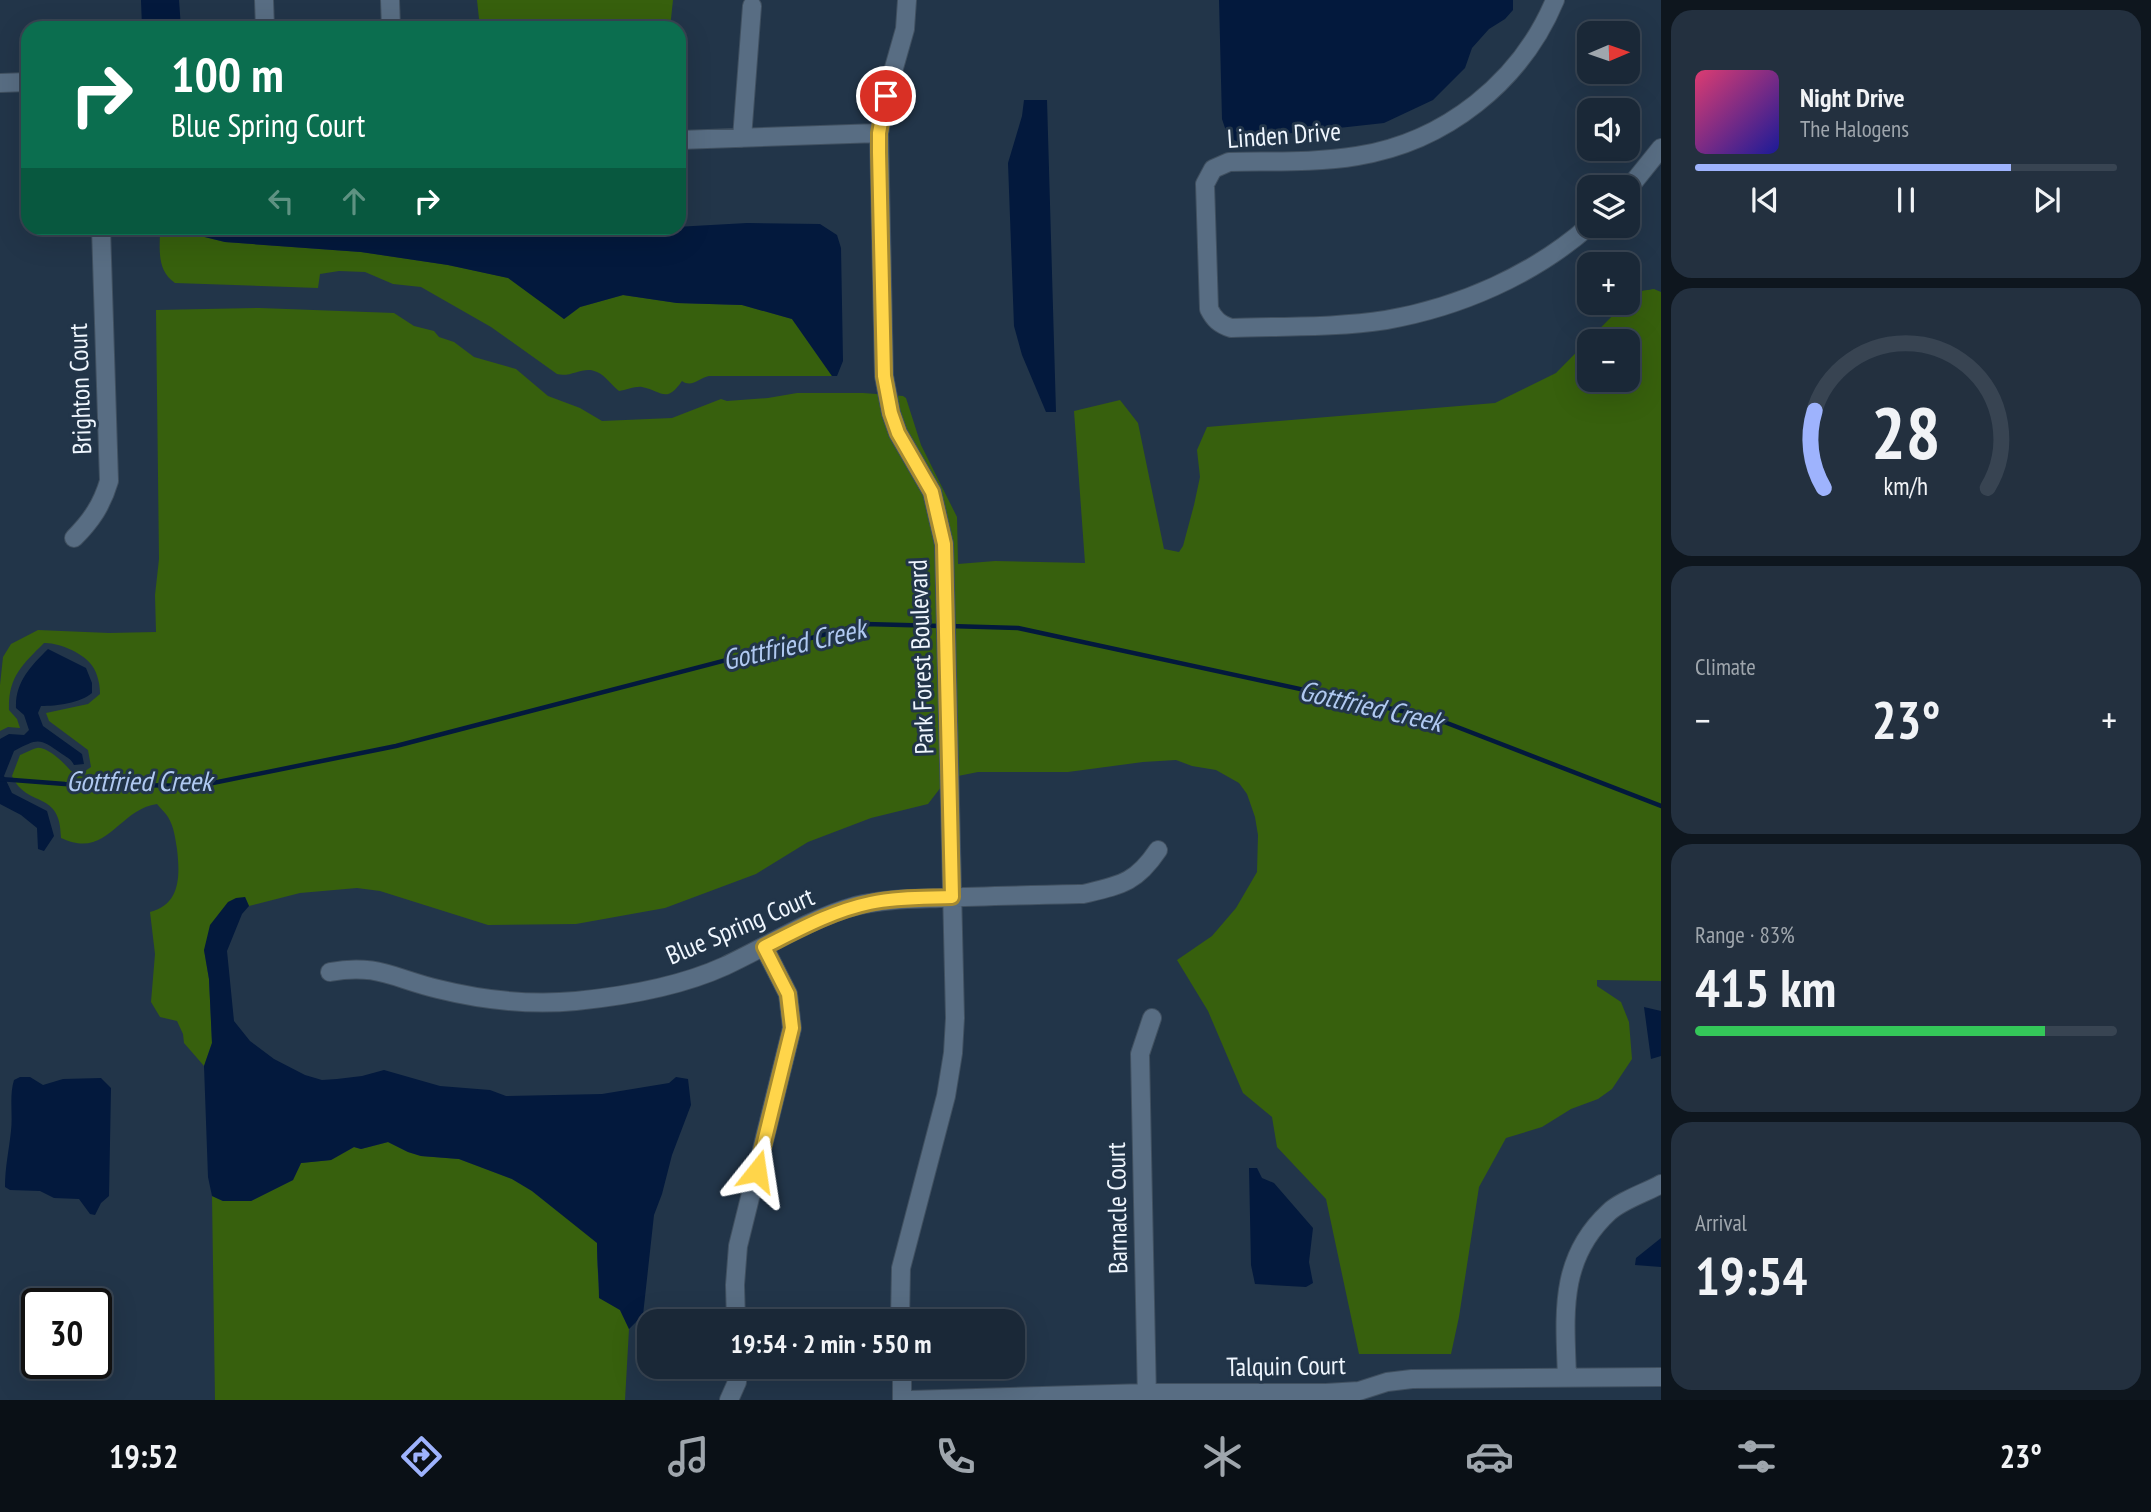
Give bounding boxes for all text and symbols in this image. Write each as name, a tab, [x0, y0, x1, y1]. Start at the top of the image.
north arrow	[1577, 21, 1640, 84]
map controls	[1577, 21, 1640, 392]
text: 100 m	[171, 42, 284, 106]
icon: right	[56, 49, 147, 140]
pin	[856, 66, 916, 126]
icon: arrive	[867, 77, 905, 115]
text: Night Drive	[1800, 81, 1905, 114]
button: sound	[1577, 98, 1640, 161]
text: Blue Spring Court	[171, 104, 365, 146]
street label: Linden Drive	[1226, 114, 1342, 155]
text: The Halogens	[1800, 114, 1909, 143]
button: layers	[1577, 175, 1640, 238]
icon: previous	[1746, 181, 1784, 219]
icon: pause	[1887, 181, 1925, 219]
icon: next	[2028, 181, 2066, 219]
icon: left	[262, 182, 300, 220]
icon: ahead	[335, 182, 373, 220]
icon: right	[408, 182, 446, 220]
button: +	[1577, 252, 1640, 315]
street label: Brighton Court	[61, 323, 98, 455]
button: −	[1577, 329, 1640, 392]
text: 28	[1871, 384, 1941, 478]
text: km/h	[1884, 470, 1928, 502]
street label: Park Forest Boulevard	[901, 559, 940, 755]
water label: Gottfried Creek	[719, 608, 872, 678]
text: Climate	[1695, 652, 1756, 681]
water label: Gottfried Creek	[1296, 671, 1449, 741]
text: 23°	[1872, 686, 1940, 753]
text: −	[1695, 695, 1711, 744]
text: +	[2101, 695, 2117, 744]
water label: Gottfried Creek	[66, 762, 215, 799]
street label: Blue Spring Court	[661, 880, 819, 972]
text: Range · 83%	[1695, 920, 1795, 949]
text: 415 km	[1695, 954, 1836, 1021]
position arrow	[720, 1134, 794, 1208]
street label: Barnacle Court	[1099, 1142, 1134, 1274]
text: Arrival	[1695, 1208, 1747, 1237]
text: 19:54	[1695, 1242, 1807, 1309]
speed limit sign: 30	[21, 1288, 112, 1379]
text: 19:54 · 2 min · 550 m	[731, 1327, 931, 1360]
street label: Talquin Court	[1226, 1348, 1346, 1383]
icon: directions	[397, 1432, 446, 1481]
icon: music	[664, 1432, 713, 1481]
icon: phone	[931, 1432, 980, 1481]
icon: climate	[1198, 1432, 1247, 1481]
icon: car	[1465, 1432, 1514, 1481]
icon: filters	[1732, 1432, 1781, 1481]
text: 19:52	[109, 1435, 178, 1477]
text: 23°	[2000, 1435, 2042, 1477]

